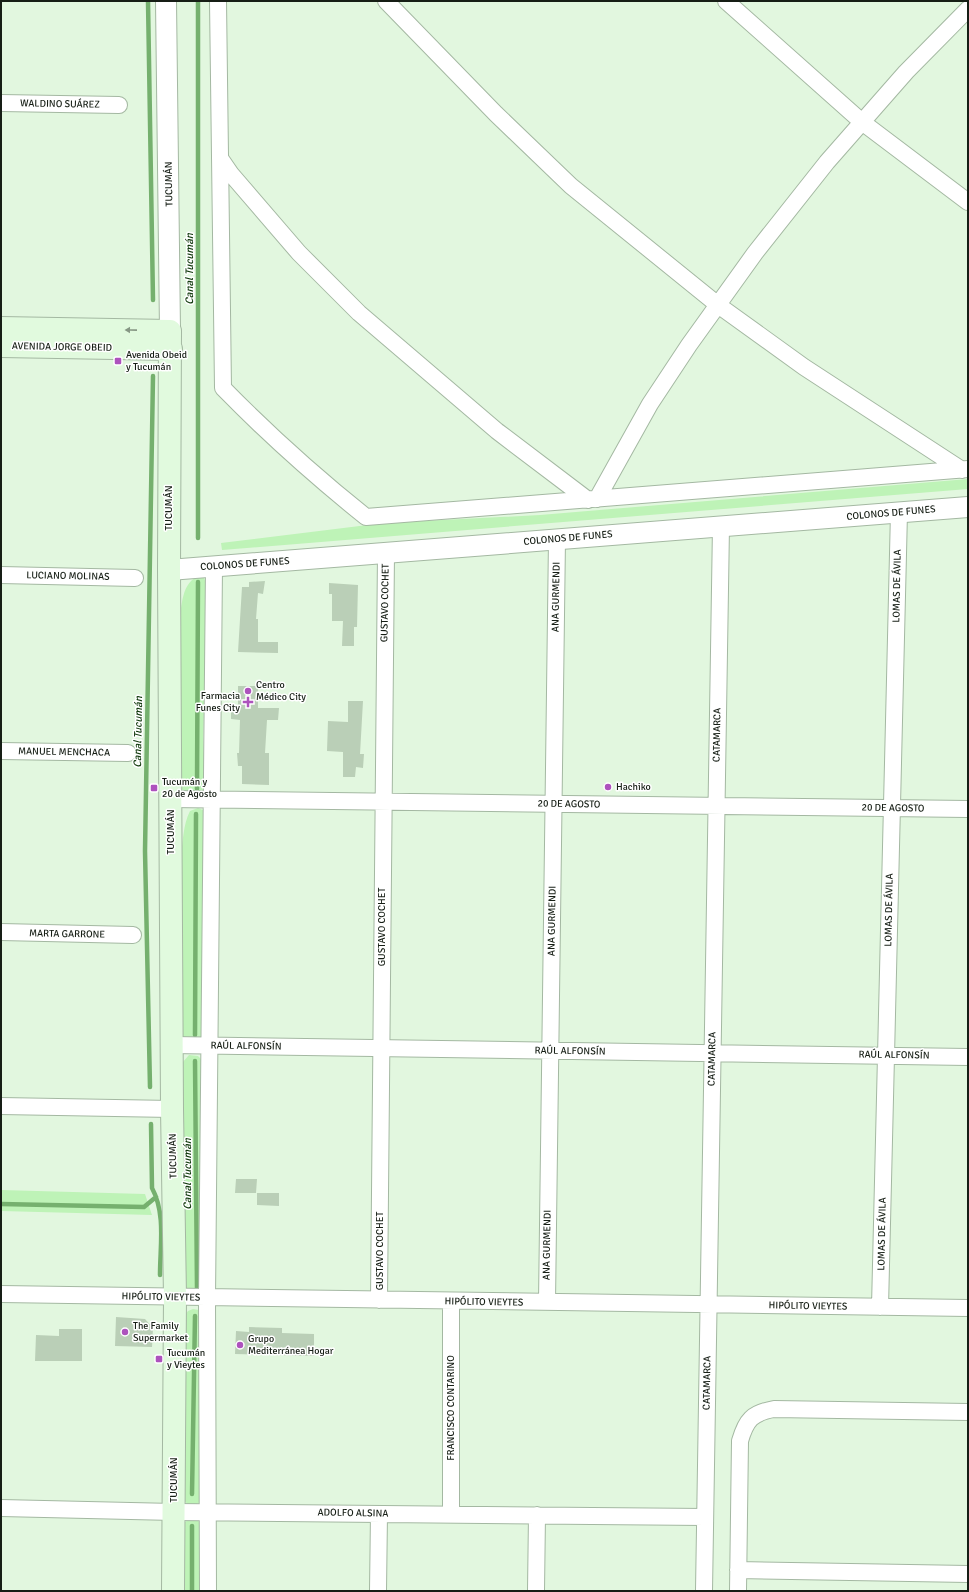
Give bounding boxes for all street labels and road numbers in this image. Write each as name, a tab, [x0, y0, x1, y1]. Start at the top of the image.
street label: WALDINO SUÁREZ	[20, 96, 100, 111]
street label: TUCUMÁN	[162, 161, 175, 207]
street label: AVENIDA JORGE OBEID	[12, 340, 112, 354]
street label: TUCUMÁN	[162, 485, 175, 531]
street label: COLONOS DE FUNES	[846, 503, 937, 523]
street label: COLONOS DE FUNES	[523, 528, 614, 548]
street label: LOMAS DE ÁVILA	[889, 549, 904, 623]
street label: COLONOS DE FUNES	[200, 555, 290, 573]
street label: ANA GURMENDI	[549, 562, 563, 632]
street label: GUSTAVO COCHET	[378, 564, 392, 642]
street label: LUCIANO MOLINAS	[26, 569, 110, 583]
street label: CATAMARCA	[711, 708, 723, 762]
street label: MANUEL MENCHACA	[18, 745, 110, 759]
street label: 20 DE AGOSTO	[537, 797, 601, 811]
street label: 20 DE AGOSTO	[861, 801, 925, 815]
street label: TUCUMÁN	[164, 809, 177, 855]
street label: LOMAS DE ÁVILA	[881, 873, 896, 947]
street label: ANA GURMENDI	[545, 886, 559, 956]
street label: GUSTAVO COCHET	[376, 888, 388, 966]
street label: MARTA GARRONE	[29, 927, 105, 941]
street label: CATAMARCA	[706, 1032, 718, 1086]
street label: RAÚL ALFONSÍN	[210, 1038, 282, 1053]
street label: RAÚL ALFONSÍN	[534, 1043, 606, 1058]
street label: RAÚL ALFONSÍN	[858, 1047, 930, 1062]
street label: TUCUMÁN	[166, 1133, 179, 1179]
street label: LOMAS DE ÁVILA	[874, 1197, 889, 1271]
street label: ANA GURMENDI	[540, 1210, 554, 1280]
street label: GUSTAVO COCHET	[374, 1212, 386, 1290]
street label: HIPÓLITO VIEYTES	[121, 1289, 201, 1304]
street label: HIPÓLITO VIEYTES	[444, 1294, 524, 1309]
street label: HIPÓLITO VIEYTES	[768, 1298, 848, 1313]
street label: FRANCISCO CONTARINO	[445, 1355, 457, 1461]
street label: CATAMARCA	[701, 1356, 713, 1410]
street label: TUCUMÁN	[167, 1457, 180, 1503]
street label: ADOLFO ALSINA	[317, 1506, 389, 1520]

